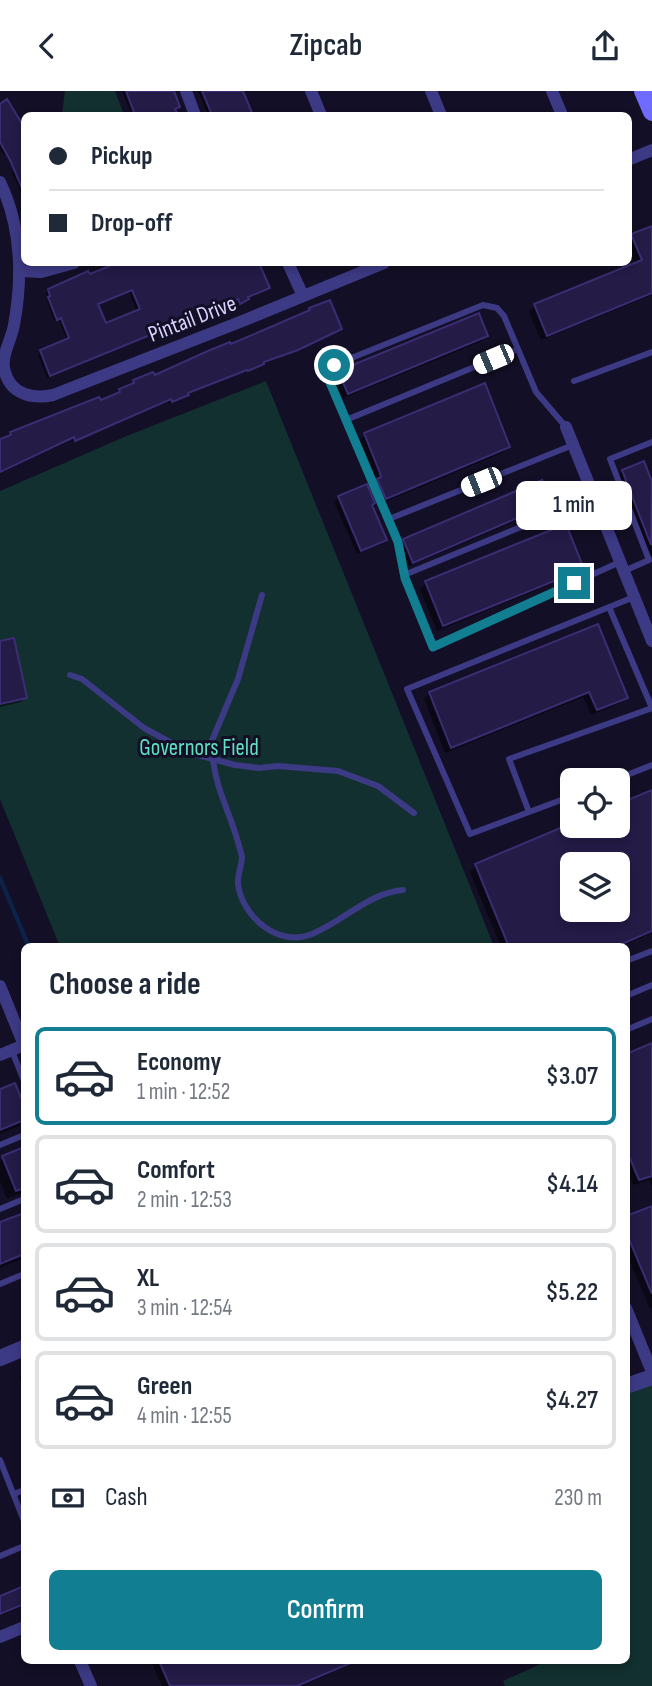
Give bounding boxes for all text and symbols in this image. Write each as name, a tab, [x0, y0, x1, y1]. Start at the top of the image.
text: Zipcab	[290, 26, 362, 65]
icon: back	[28, 27, 66, 65]
icon: share	[586, 27, 624, 65]
text: Pickup	[91, 141, 153, 172]
text: Drop-off	[91, 208, 172, 239]
street label: Pintail Drive	[144, 289, 240, 349]
car	[470, 341, 517, 377]
route start	[318, 349, 350, 381]
car	[458, 464, 505, 500]
callout: 1 min	[516, 482, 632, 531]
text: 1 min	[553, 491, 595, 519]
route end	[558, 567, 590, 599]
park label: Governors Field	[139, 734, 259, 762]
map controls	[560, 768, 630, 922]
button: locate	[560, 768, 630, 838]
button: layers	[560, 852, 630, 922]
text: Choose a ride	[49, 965, 201, 1004]
icon: car	[53, 1045, 116, 1108]
text: Economy	[137, 1047, 221, 1078]
text: $3.07	[546, 1061, 598, 1092]
text: 1 min · 12:52	[137, 1078, 230, 1106]
icon: car	[53, 1153, 116, 1216]
text: Comfort	[137, 1155, 215, 1186]
text: $4.14	[546, 1169, 598, 1200]
text: 2 min · 12:53	[137, 1186, 232, 1214]
icon: car	[53, 1261, 116, 1324]
text: XL	[137, 1263, 159, 1294]
text: $5.22	[545, 1277, 598, 1308]
text: 3 min · 12:54	[137, 1294, 232, 1322]
icon: car	[53, 1369, 116, 1432]
text: Green	[137, 1371, 192, 1402]
text: $4.27	[545, 1385, 598, 1416]
text: 4 min · 12:55	[137, 1402, 232, 1430]
icon: cash	[49, 1479, 87, 1517]
text: Cash	[105, 1482, 148, 1513]
text: 230 m	[554, 1484, 602, 1512]
button: Confirm	[49, 1570, 602, 1650]

